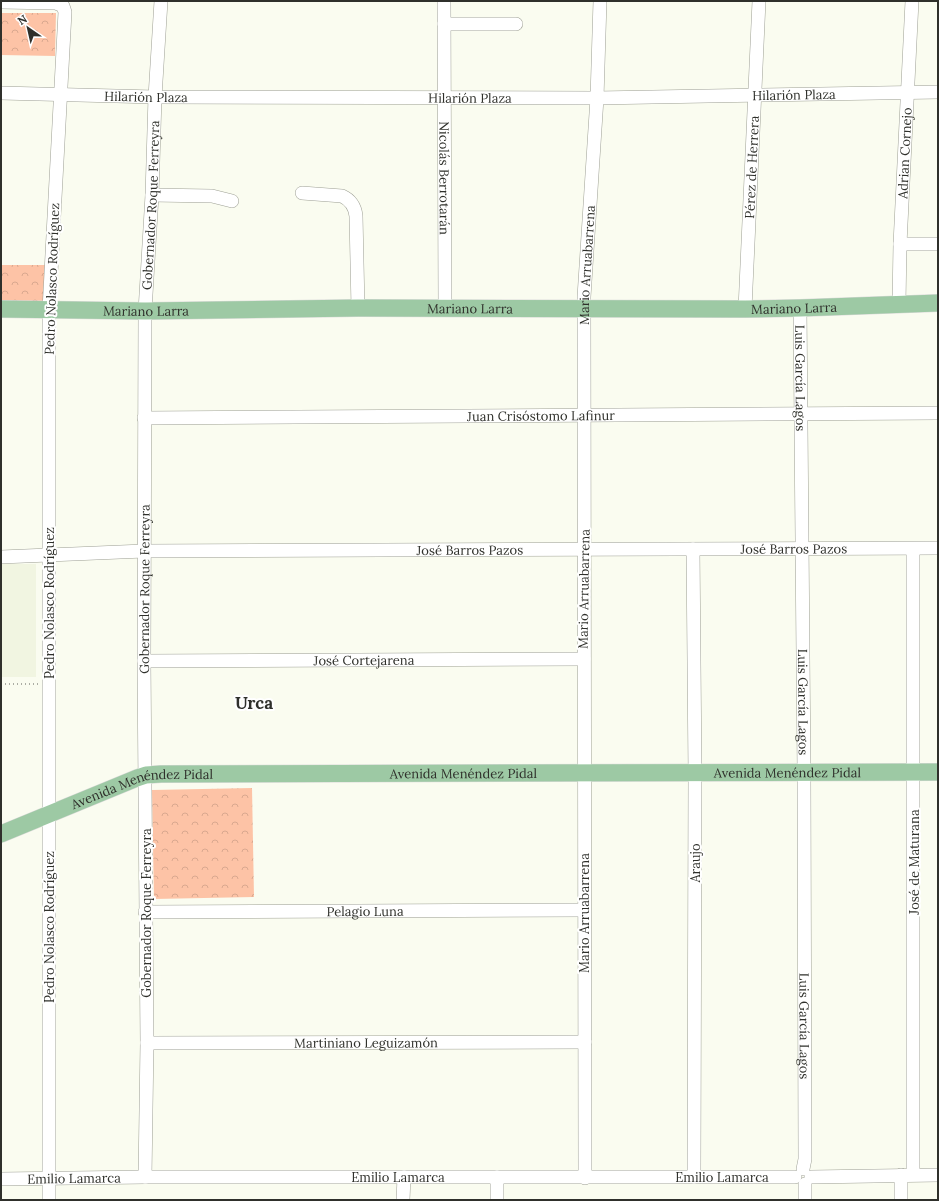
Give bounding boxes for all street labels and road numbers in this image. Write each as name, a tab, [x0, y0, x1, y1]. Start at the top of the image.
street label: Hilarión Plaza	[752, 85, 836, 104]
street label: Hilarión Plaza	[104, 87, 188, 106]
street label: Hilarión Plaza	[428, 89, 512, 106]
street label: Adrian Cornejo	[894, 107, 915, 200]
street label: Pérez de Herrera	[741, 115, 762, 219]
street label: Gobernador Roque Ferreyra	[138, 120, 163, 290]
street label: Nicolás Berrotarán	[436, 121, 453, 235]
street label: Pedro Nolasco Rodríguez	[41, 202, 63, 355]
street label: Mario Arruabarrena	[575, 204, 598, 325]
street label: Mariano Larra	[751, 298, 838, 317]
street label: Mariano Larra	[427, 300, 513, 317]
street label: Mariano Larra	[103, 302, 189, 320]
street label: Luis García Lagos	[792, 325, 810, 431]
street label: Juan Crisóstomo Lafinur	[466, 407, 615, 424]
street label: Gobernador Roque Ferreyra	[135, 504, 153, 674]
street label: Pedro Nolasco Rodríguez	[41, 527, 58, 679]
street label: Mario Arruabarrena	[574, 529, 594, 649]
street label: José Barros Pazos	[739, 540, 847, 557]
street label: José Barros Pazos	[415, 541, 523, 558]
street label: Luis García Lagos	[794, 649, 812, 755]
street label: José Cortejarena	[313, 651, 415, 669]
street label: Avenida Menéndez Pidal	[713, 764, 861, 781]
street label: Avenida Menéndez Pidal	[67, 765, 213, 813]
street label: Avenida Menéndez Pidal	[389, 765, 537, 782]
street label: José de Maturana	[906, 809, 923, 916]
street label: Gobernador Roque Ferreyra	[138, 828, 155, 998]
street label: Araujo	[687, 843, 704, 884]
street label: Pedro Nolasco Rodríguez	[41, 851, 58, 1003]
street label: Mario Arruabarrena	[576, 853, 593, 973]
street label: Pelagio Luna	[326, 902, 404, 920]
street label: Luis García Lagos	[796, 973, 813, 1079]
street label: Martiniano Leguizamón	[294, 1034, 438, 1051]
street label: Emilio Lamarca	[27, 1169, 121, 1187]
street label: Emilio Lamarca	[351, 1169, 445, 1186]
street label: Emilio Lamarca	[675, 1169, 769, 1186]

